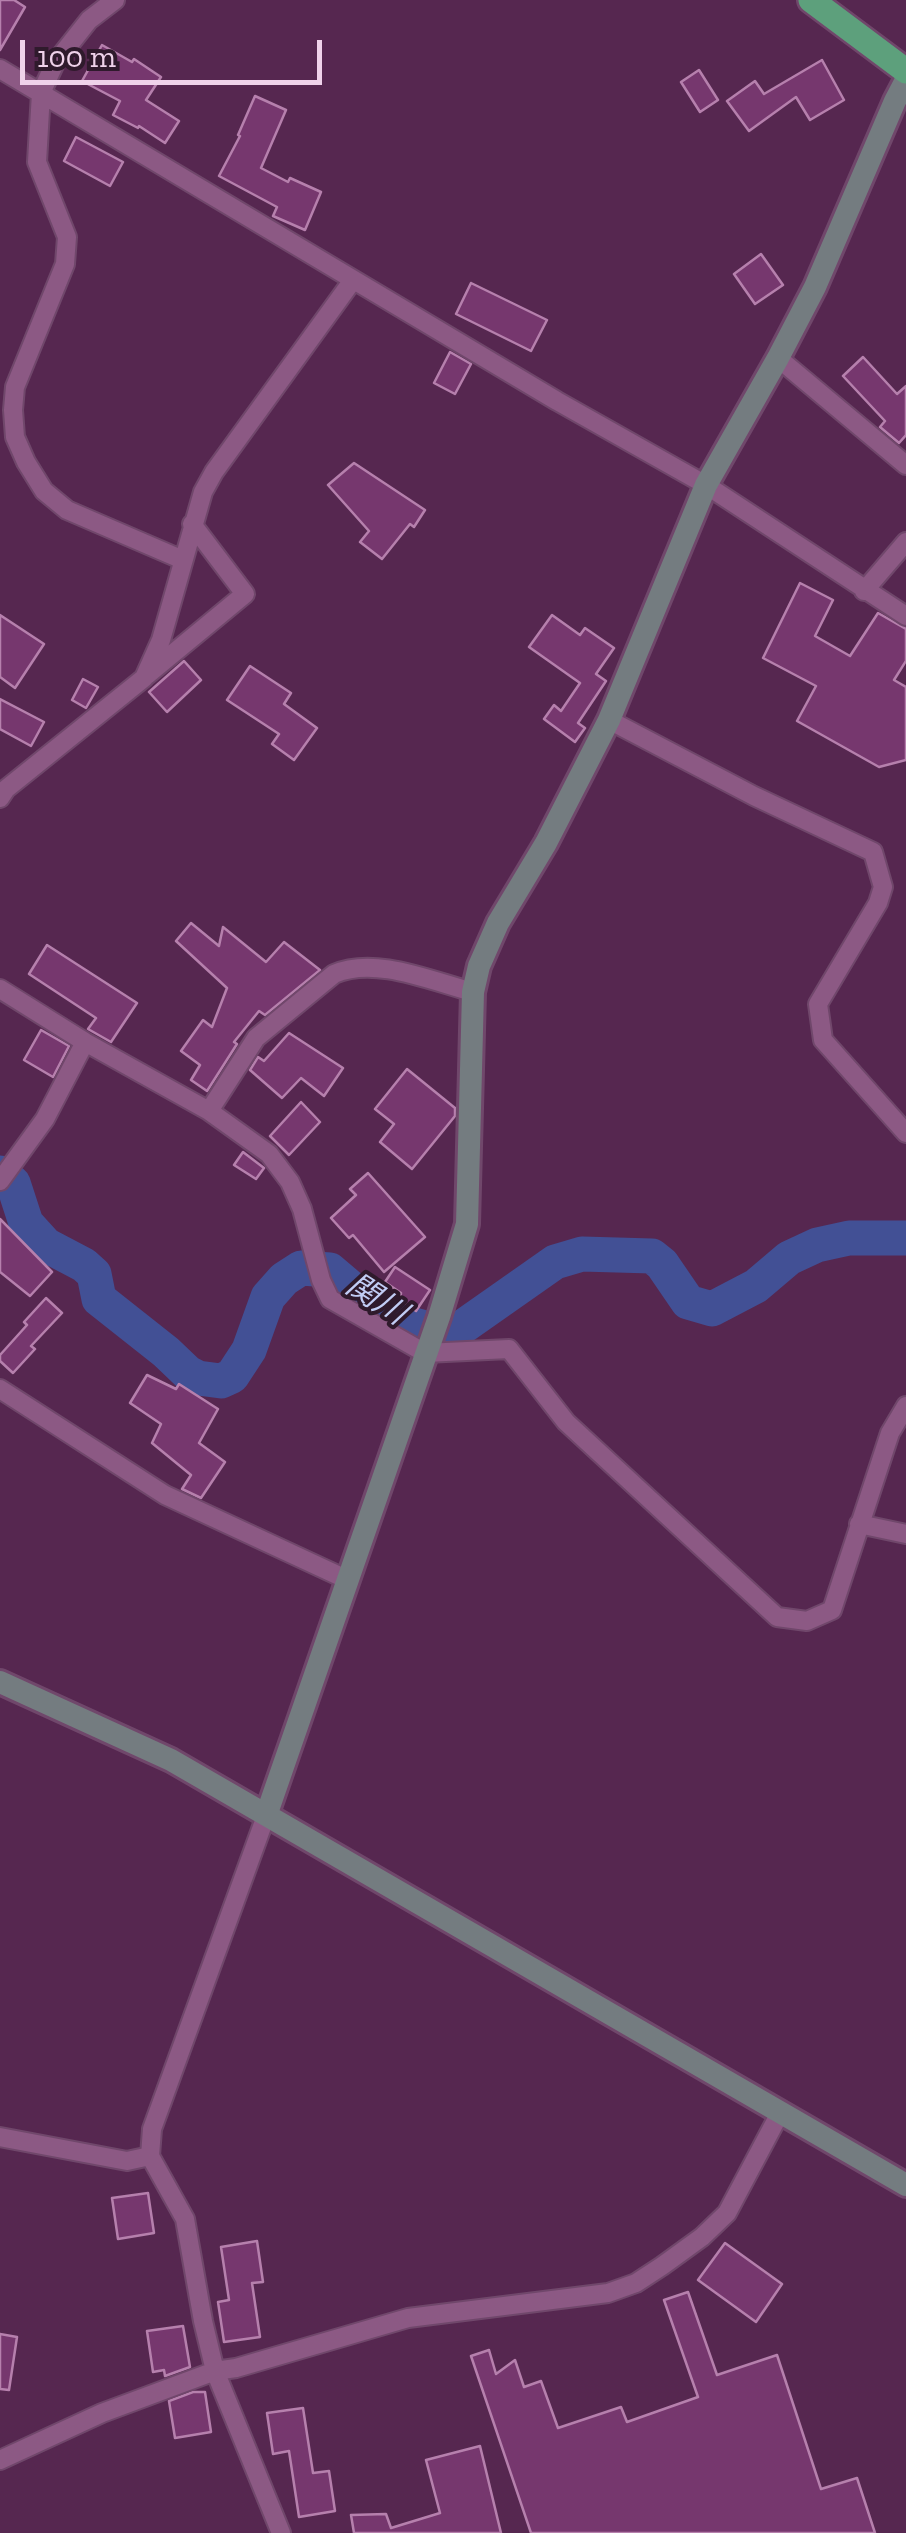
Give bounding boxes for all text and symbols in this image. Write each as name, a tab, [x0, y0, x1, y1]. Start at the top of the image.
scale bar	[25, 20, 328, 82]
text: 100 m	[37, 39, 116, 75]
water label: 関川	[339, 1266, 413, 1334]

